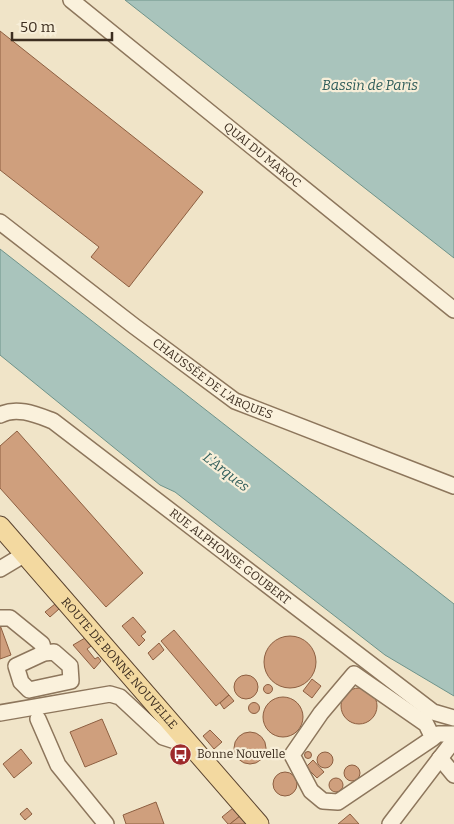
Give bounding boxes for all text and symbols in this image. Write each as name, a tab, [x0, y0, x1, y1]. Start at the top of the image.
scale bar	[12, 10, 112, 42]
text: 50 m	[20, 18, 56, 36]
water label: Bassin de Paris	[322, 77, 418, 94]
street label: QUAI DU MAROC	[221, 119, 304, 190]
street label: CHAUSSÉE DE L'ARQUES	[150, 335, 275, 422]
water label: L'Arques	[199, 449, 253, 496]
street label: RUE ALPHONSE GOUBERT	[167, 506, 293, 607]
street label: ROUTE DE BONNE NOUVELLE	[59, 595, 180, 732]
bus stop icon: Bonne Nouvelle	[169, 742, 193, 766]
place label: Bonne Nouvelle	[197, 747, 285, 761]

